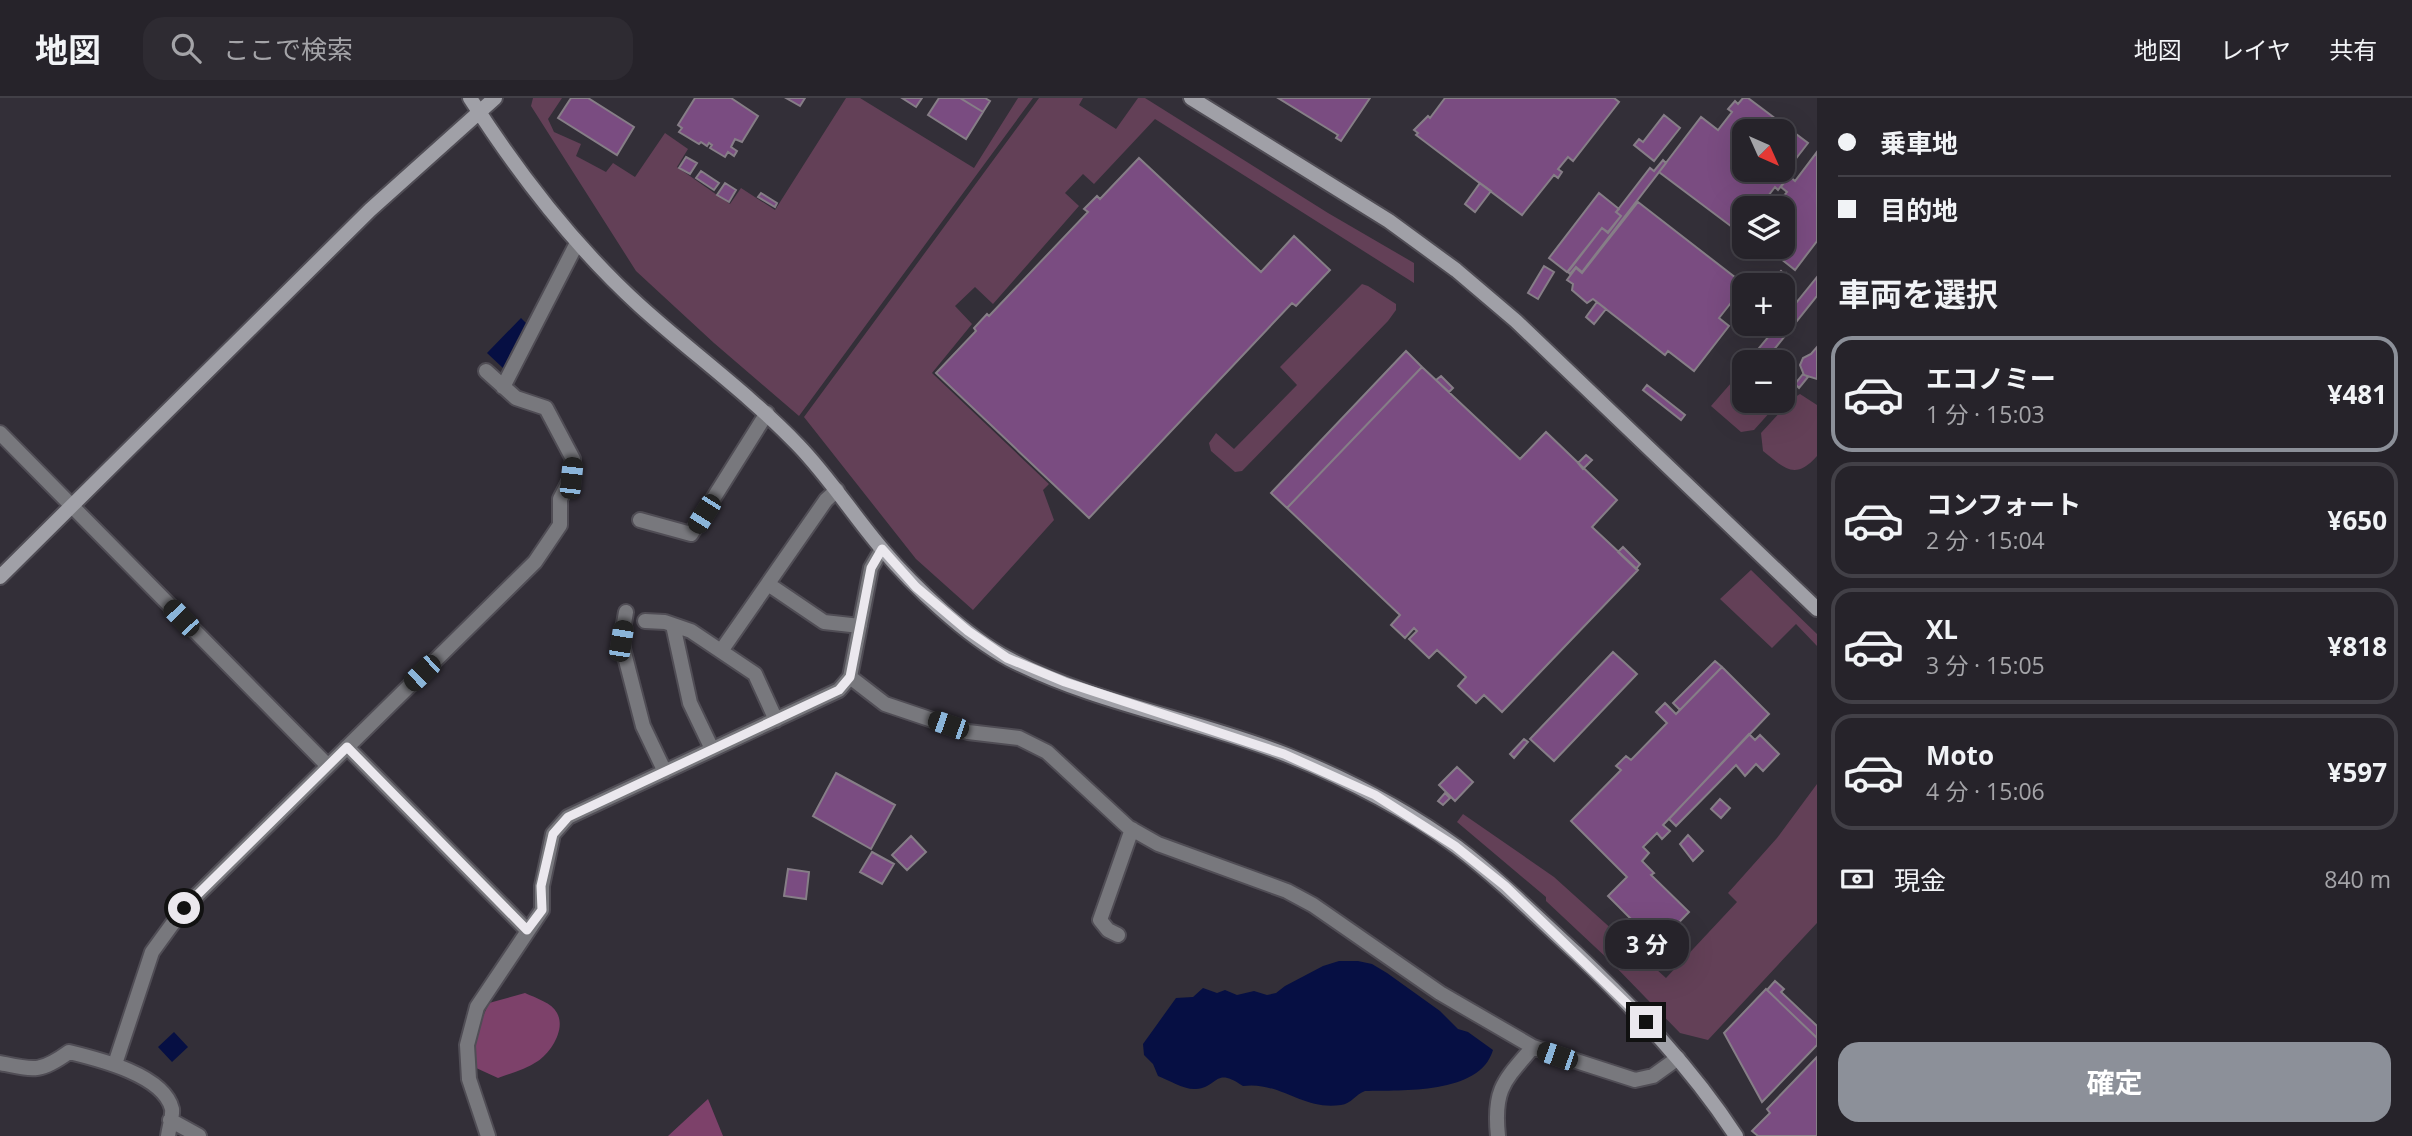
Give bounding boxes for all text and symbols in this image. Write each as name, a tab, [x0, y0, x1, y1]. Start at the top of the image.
search box	[143, 17, 633, 80]
text: 地図	[35, 27, 101, 72]
icon: search	[167, 29, 205, 67]
text: ここで検索	[223, 31, 353, 67]
text: 地図	[2134, 33, 2182, 66]
text: レイヤ	[2220, 33, 2291, 66]
text: 共有	[2329, 33, 2377, 66]
north arrow	[1732, 119, 1796, 182]
map controls	[1732, 119, 1795, 413]
text: 乗車地	[1880, 125, 1958, 161]
text: 目的地	[1880, 192, 1958, 228]
button: layers	[1732, 196, 1795, 259]
text: 車両を選択	[1838, 272, 1998, 315]
button: +	[1732, 273, 1795, 336]
button: −	[1732, 350, 1795, 413]
text: エコノミー	[1926, 360, 2056, 396]
icon: car	[1842, 363, 1905, 426]
text: ¥481	[2328, 376, 2387, 412]
text: 1 分 · 15:03	[1926, 398, 2045, 430]
car	[559, 456, 584, 500]
text: コンフォート	[1926, 486, 2081, 522]
icon: car	[1842, 489, 1905, 552]
car	[684, 491, 725, 537]
text: ¥650	[2328, 502, 2387, 538]
text: 2 分 · 15:04	[1926, 524, 2045, 556]
car	[159, 596, 204, 640]
text: XL	[1926, 611, 1958, 647]
icon: car	[1842, 615, 1905, 678]
car	[608, 619, 635, 663]
text: ¥818	[2328, 628, 2387, 664]
text: 3 分 · 15:05	[1926, 649, 2045, 681]
car	[400, 651, 445, 695]
car	[925, 708, 972, 742]
text: Moto	[1926, 737, 1994, 773]
icon: car	[1842, 741, 1905, 804]
text: ¥597	[2328, 754, 2387, 790]
text: 4 分 · 15:06	[1926, 775, 2045, 807]
icon: cash	[1838, 860, 1876, 898]
text: 現金	[1894, 862, 1946, 898]
text: 840 m	[2324, 863, 2391, 895]
route start	[168, 892, 200, 924]
callout: 3 分	[1604, 920, 1688, 970]
text: 3 分	[1626, 928, 1668, 960]
route end	[1630, 1006, 1662, 1038]
car	[1534, 1039, 1581, 1073]
button: 確定	[1838, 1042, 2391, 1122]

